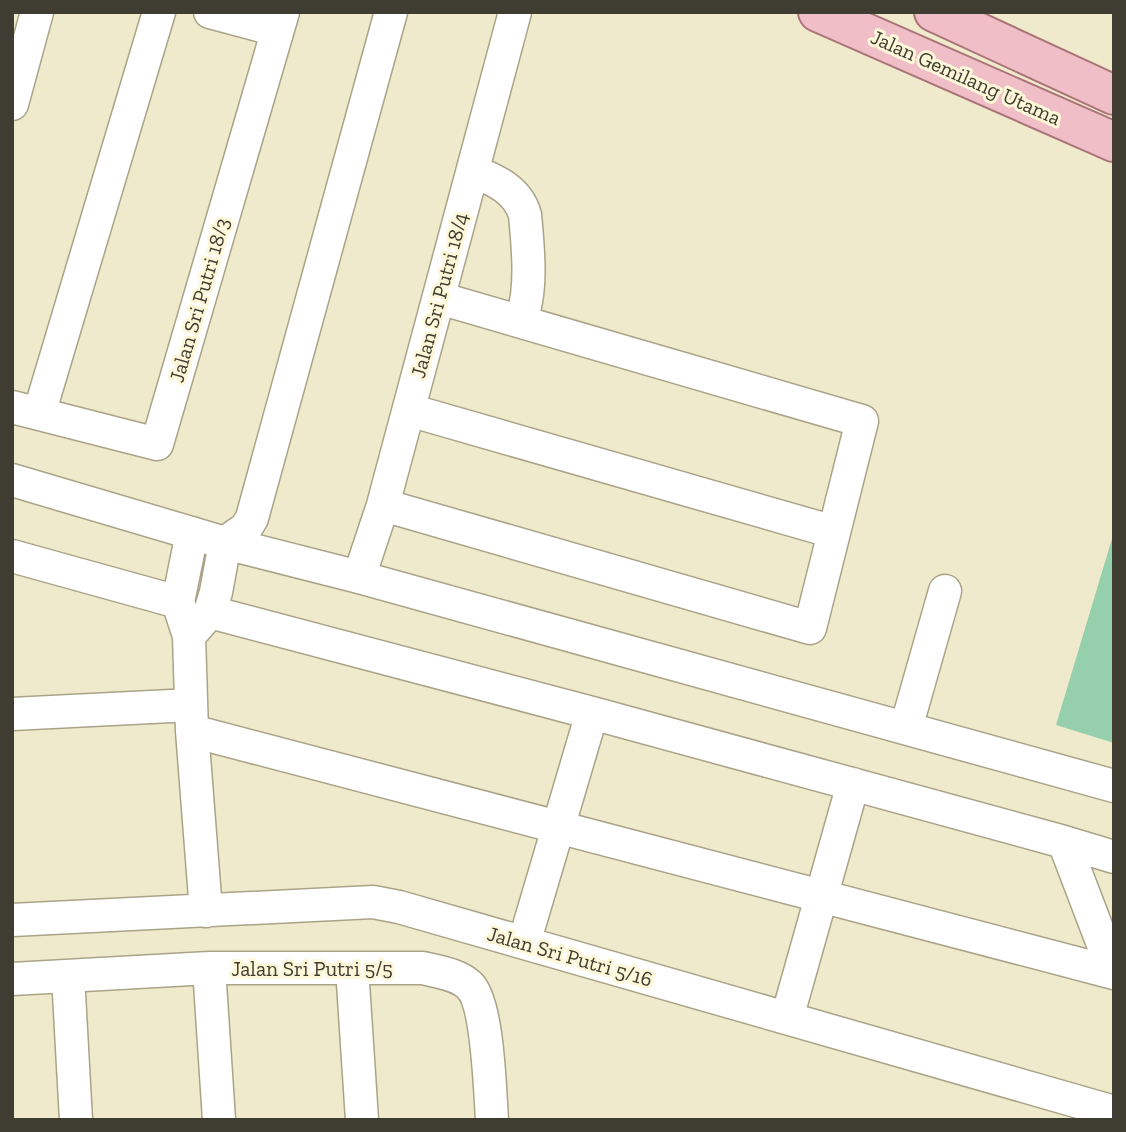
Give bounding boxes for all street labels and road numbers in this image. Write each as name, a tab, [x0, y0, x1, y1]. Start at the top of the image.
street label: Jalan Gemilang Utama	[867, 24, 1065, 130]
street label: Jalan Sri Putri 18/4	[405, 210, 473, 380]
street label: Jalan Sri Putri 18/3	[164, 215, 234, 385]
street label: Jalan Sri Putri 5/16	[485, 920, 655, 992]
street label: Jalan Sri Putri 5/5	[231, 956, 393, 981]

